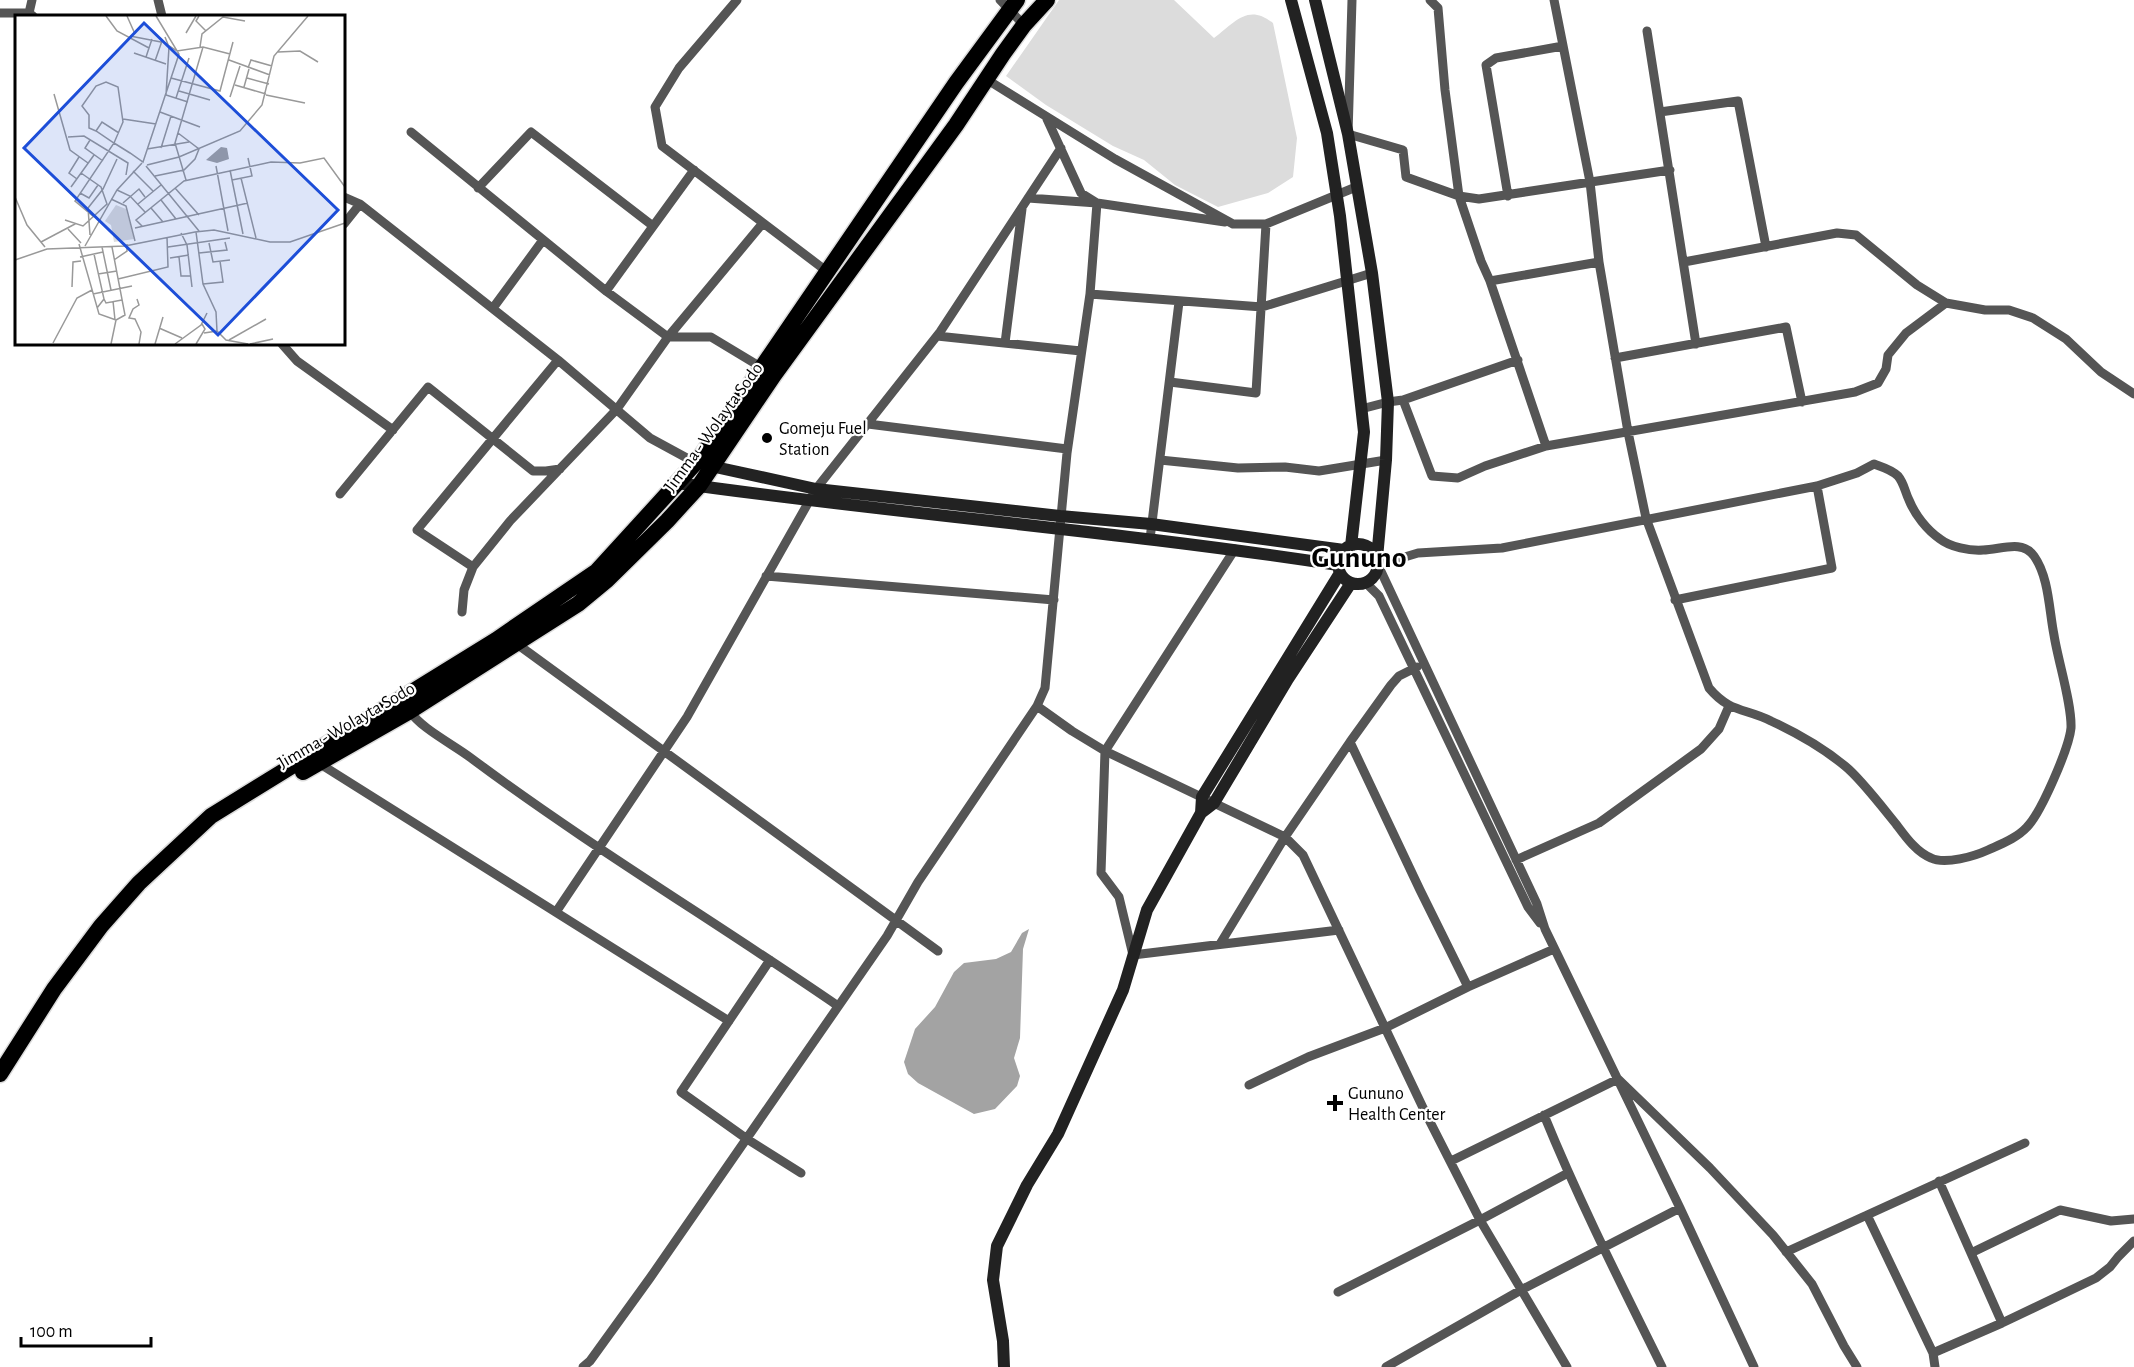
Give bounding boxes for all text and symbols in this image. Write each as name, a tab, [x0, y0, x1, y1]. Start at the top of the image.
inset map	[15, 15, 345, 345]
street label: Jimma - Wolayta Sodo	[661, 360, 767, 496]
place label: Gomeju Fuel Station	[779, 420, 867, 459]
marker: Gomeju Fuel Station	[760, 431, 774, 445]
district label: Gununo	[1312, 543, 1406, 573]
street label: Jimma - Wolayta Sodo	[275, 679, 418, 772]
place label: Gununo Health Center	[1348, 1085, 1445, 1124]
marker: Gununo Health Center	[1326, 1094, 1344, 1112]
scale bar	[21, 1310, 152, 1348]
text: 100 m	[30, 1323, 73, 1341]

